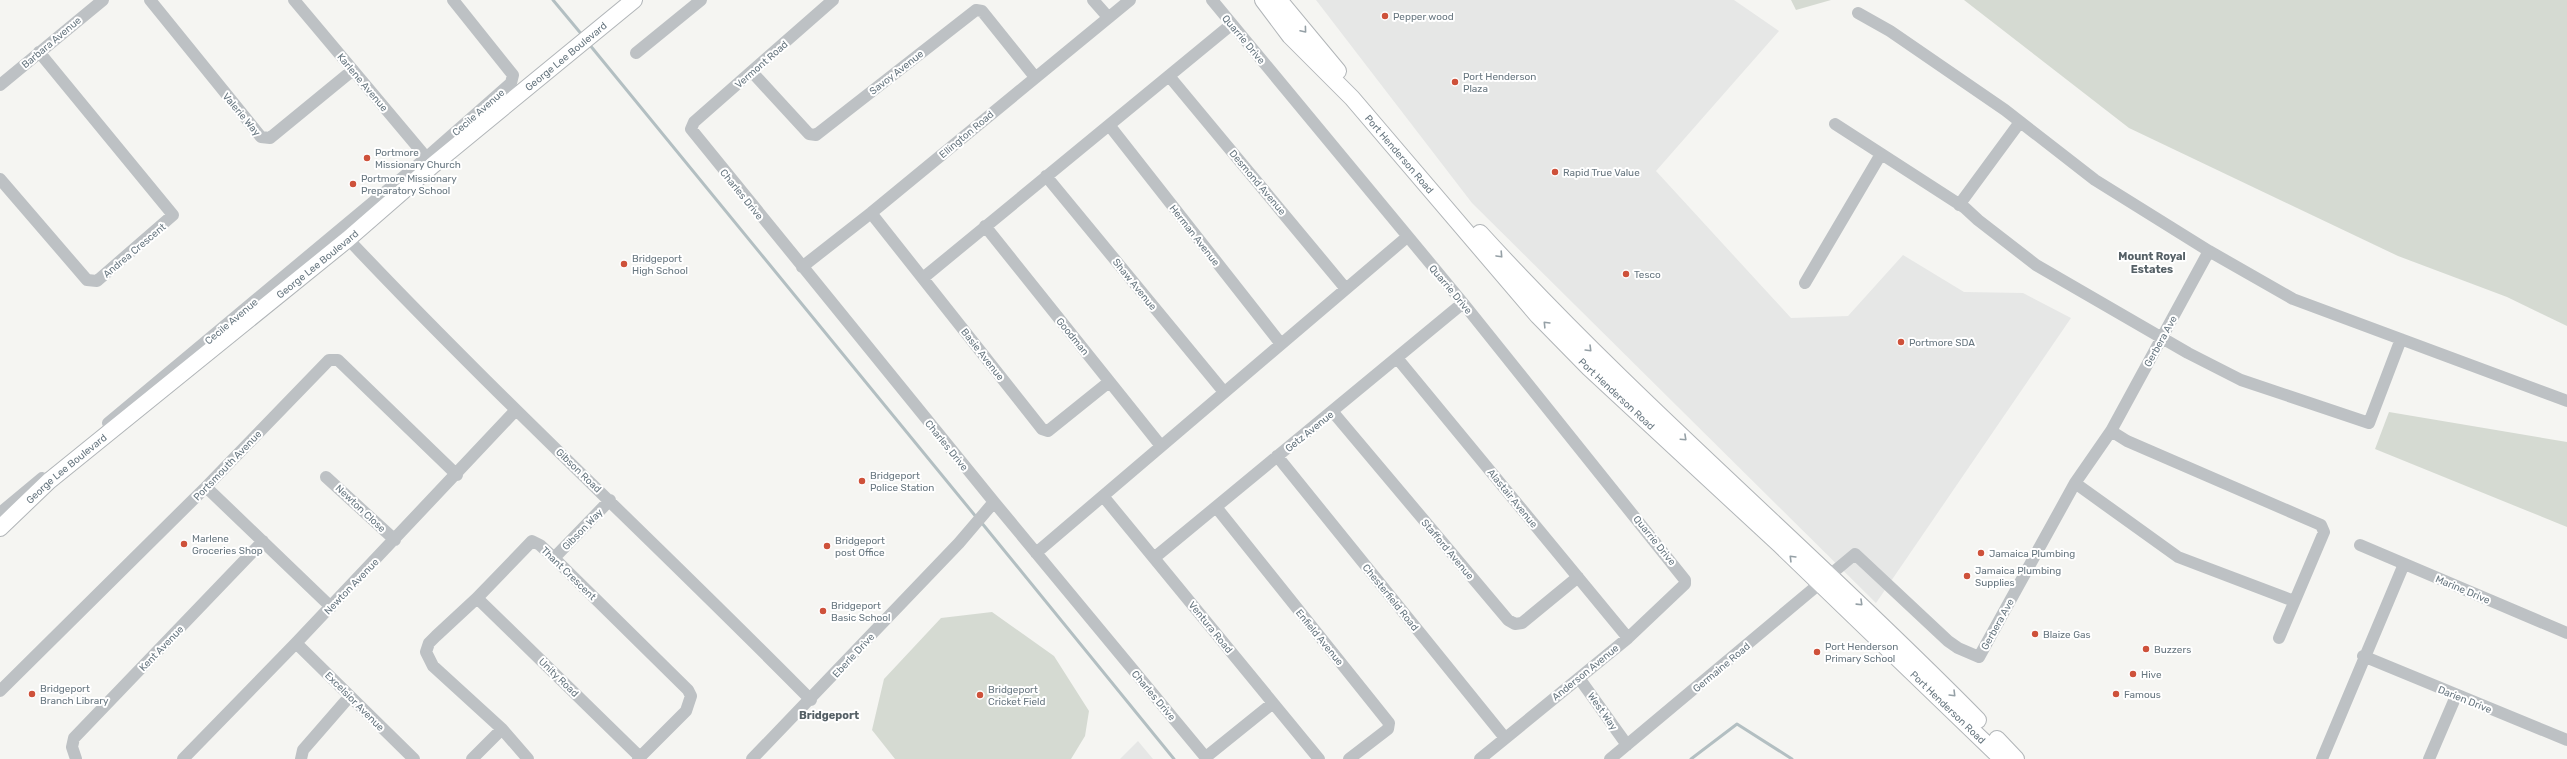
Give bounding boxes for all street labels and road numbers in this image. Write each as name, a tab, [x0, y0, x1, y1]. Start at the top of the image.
street label: Quarrie Drive	[1219, 13, 1268, 67]
street label: Barbara Avenue	[19, 14, 84, 71]
street label: George Lee Boulevard	[523, 20, 610, 94]
street label: Vermont Road	[733, 39, 791, 91]
street label: Savoy Avenue	[867, 48, 926, 98]
street label: Karlene Avenue	[334, 51, 390, 114]
street label: Cecile Avenue	[450, 87, 508, 139]
street label: Valerie Way	[220, 91, 263, 139]
street label: Ellington Road	[937, 109, 996, 161]
street label: Port Henderson Road	[1362, 113, 1436, 196]
street label: Desmond Avenue	[1226, 148, 1288, 218]
street label: Charles Drive	[717, 167, 766, 223]
street label: Herman Avenue	[1167, 203, 1222, 269]
street label: Andrea Crescent	[101, 221, 168, 280]
street label: George Lee Boulevard	[274, 228, 361, 301]
street label: Shaw Avenue	[1110, 256, 1159, 313]
street label: Quarrie Drive	[1426, 263, 1475, 317]
street label: Cecile Avenue	[203, 296, 261, 347]
street label: Gerbera Ave	[2142, 314, 2180, 369]
street label: Goodman	[1053, 315, 1091, 358]
street label: Basie Avenue	[958, 326, 1006, 383]
street label: Port Henderson Road	[1576, 356, 1657, 433]
street label: Getz Avenue	[1283, 408, 1336, 455]
street label: Charles Drive	[922, 418, 971, 474]
street label: Portsmouth Avenue	[191, 428, 265, 503]
street label: George Lee Boulevard	[24, 432, 109, 507]
street label: Gibson Road	[553, 446, 603, 495]
street label: Alastair Avenue	[1485, 467, 1540, 531]
street label: Newton Close	[333, 482, 388, 535]
street label: Gibson Way	[560, 506, 606, 553]
street label: Quarrie Drive	[1631, 513, 1678, 568]
street label: Stafford Avenue	[1419, 517, 1476, 583]
street label: Thant Crescent	[538, 545, 598, 603]
street label: Newton Avenue	[322, 556, 382, 617]
street label: Chesterfield Road	[1360, 562, 1421, 633]
street label: Marine Drive	[2434, 573, 2492, 607]
street label: Gerbera Ave	[1979, 597, 2017, 652]
street label: Ventura Road	[1186, 599, 1235, 656]
street label: Enfield Avenue	[1293, 607, 1346, 668]
street label: Kent Avenue	[137, 623, 187, 674]
street label: Eberle Drive	[830, 631, 877, 680]
street label: Germaine Road	[1691, 640, 1753, 695]
street label: Anderson Avenue	[1550, 642, 1622, 703]
street label: Unity Road	[536, 656, 581, 700]
street label: Charles Drive	[1129, 668, 1178, 723]
street label: Port Henderson Road	[1907, 669, 1987, 747]
street label: Excelsior Avenue	[322, 670, 387, 734]
street label: Darien Drive	[2436, 684, 2494, 716]
street label: West Way	[1585, 690, 1620, 733]

